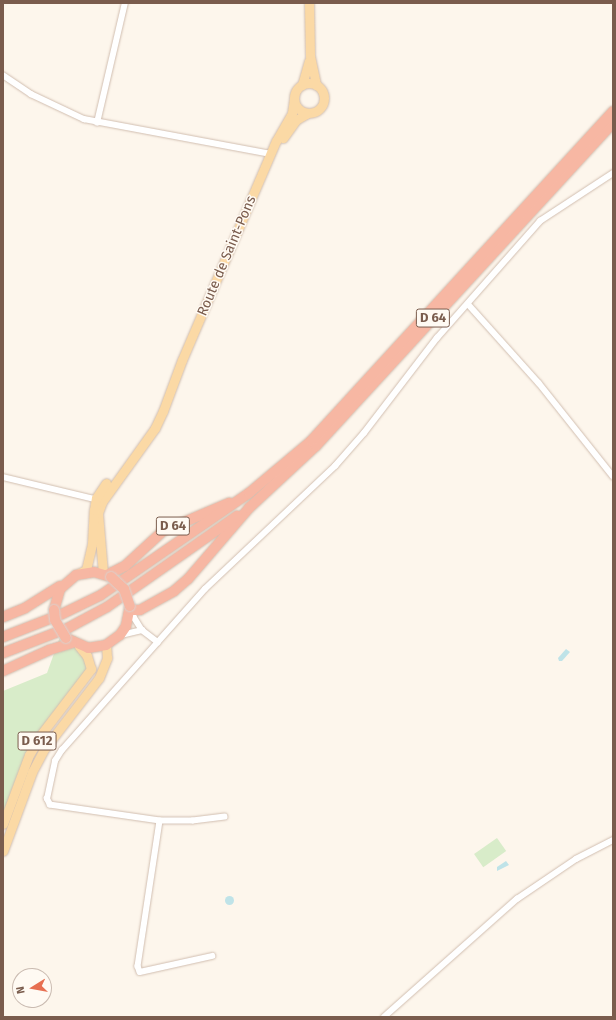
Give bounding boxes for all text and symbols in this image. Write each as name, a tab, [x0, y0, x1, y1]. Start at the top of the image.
street label: Route de Saint-Pons	[194, 194, 260, 318]
road number: D 64	[415, 307, 451, 329]
road number: D 64	[155, 515, 191, 537]
road number: D 612	[17, 730, 57, 752]
north arrow	[12, 968, 52, 1008]
text: N	[14, 985, 28, 995]

